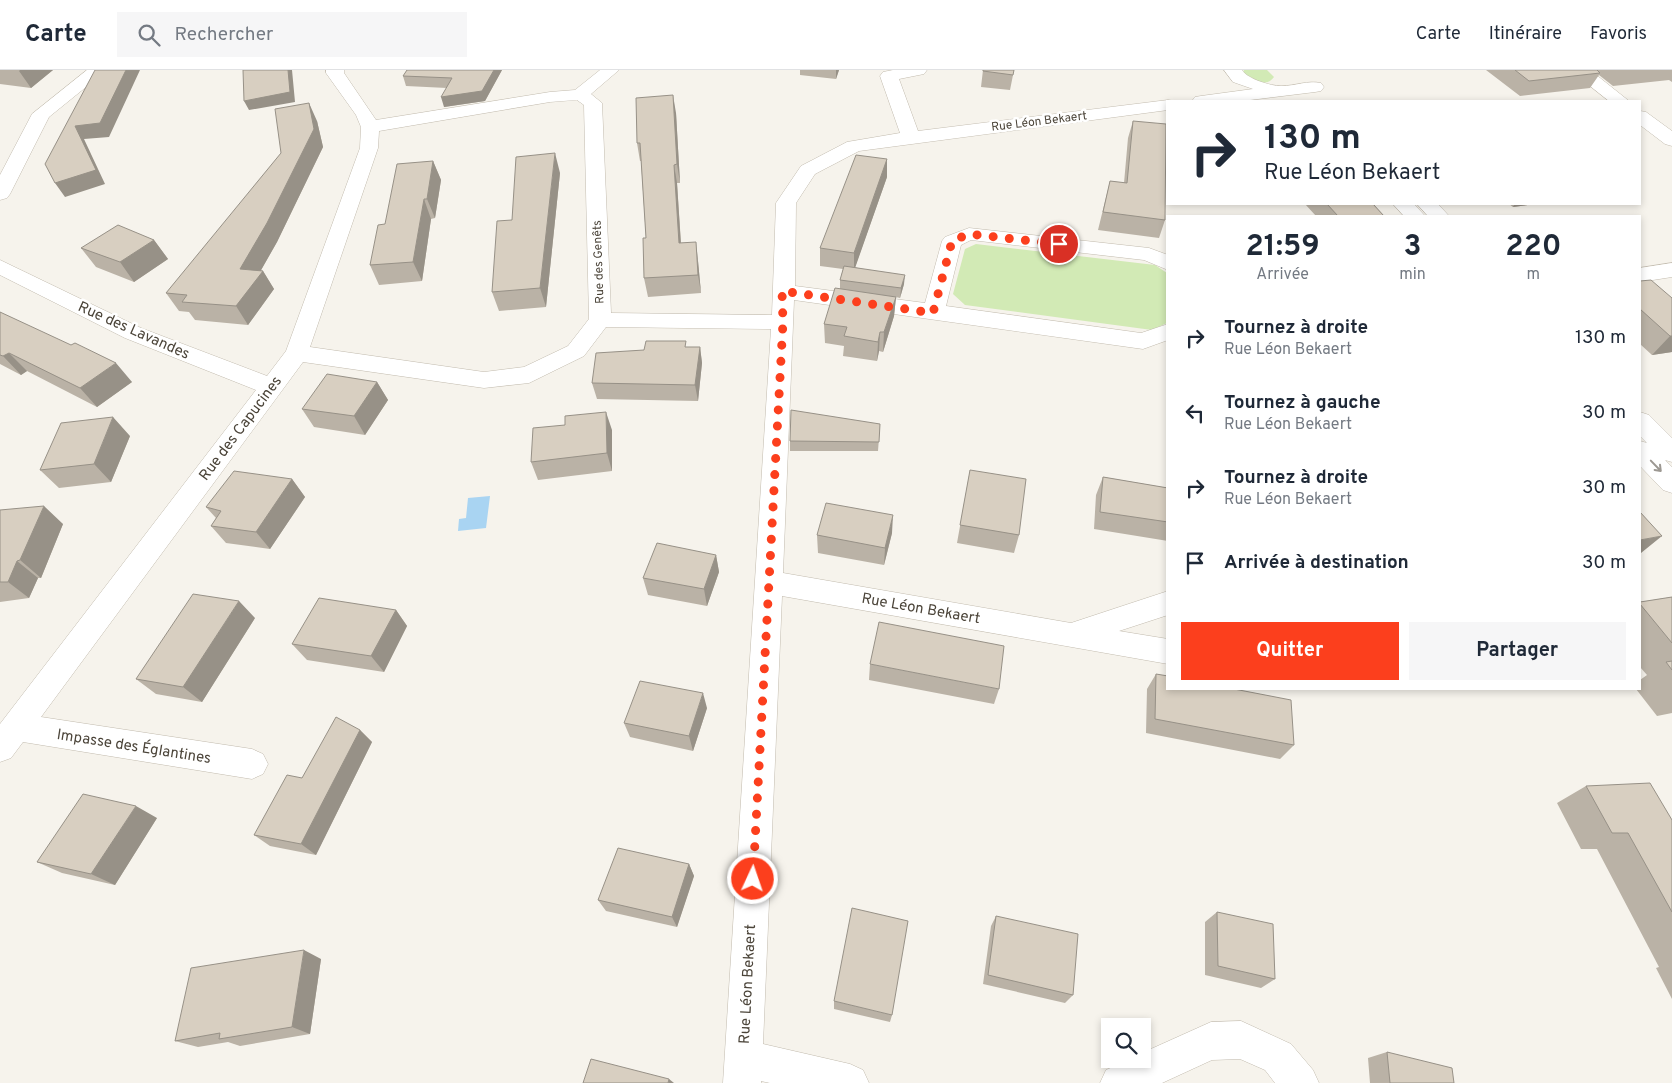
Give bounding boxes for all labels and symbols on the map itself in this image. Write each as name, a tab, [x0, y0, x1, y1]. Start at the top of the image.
street label: Rue Léon Bekaert	[990, 108, 1088, 136]
street label: Rue des Genêts	[590, 220, 608, 304]
pin	[1038, 223, 1080, 265]
street label: Rue des Lavandes	[75, 298, 192, 365]
street label: Rue des Capucines	[196, 373, 287, 485]
one-way arrow	[1650, 460, 1662, 473]
street label: Rue Léon Bekaert	[860, 590, 982, 629]
street label: Impasse des Églantines	[55, 725, 212, 769]
position arrow	[726, 852, 778, 904]
street label: Rue Léon Bekaert	[736, 924, 761, 1045]

